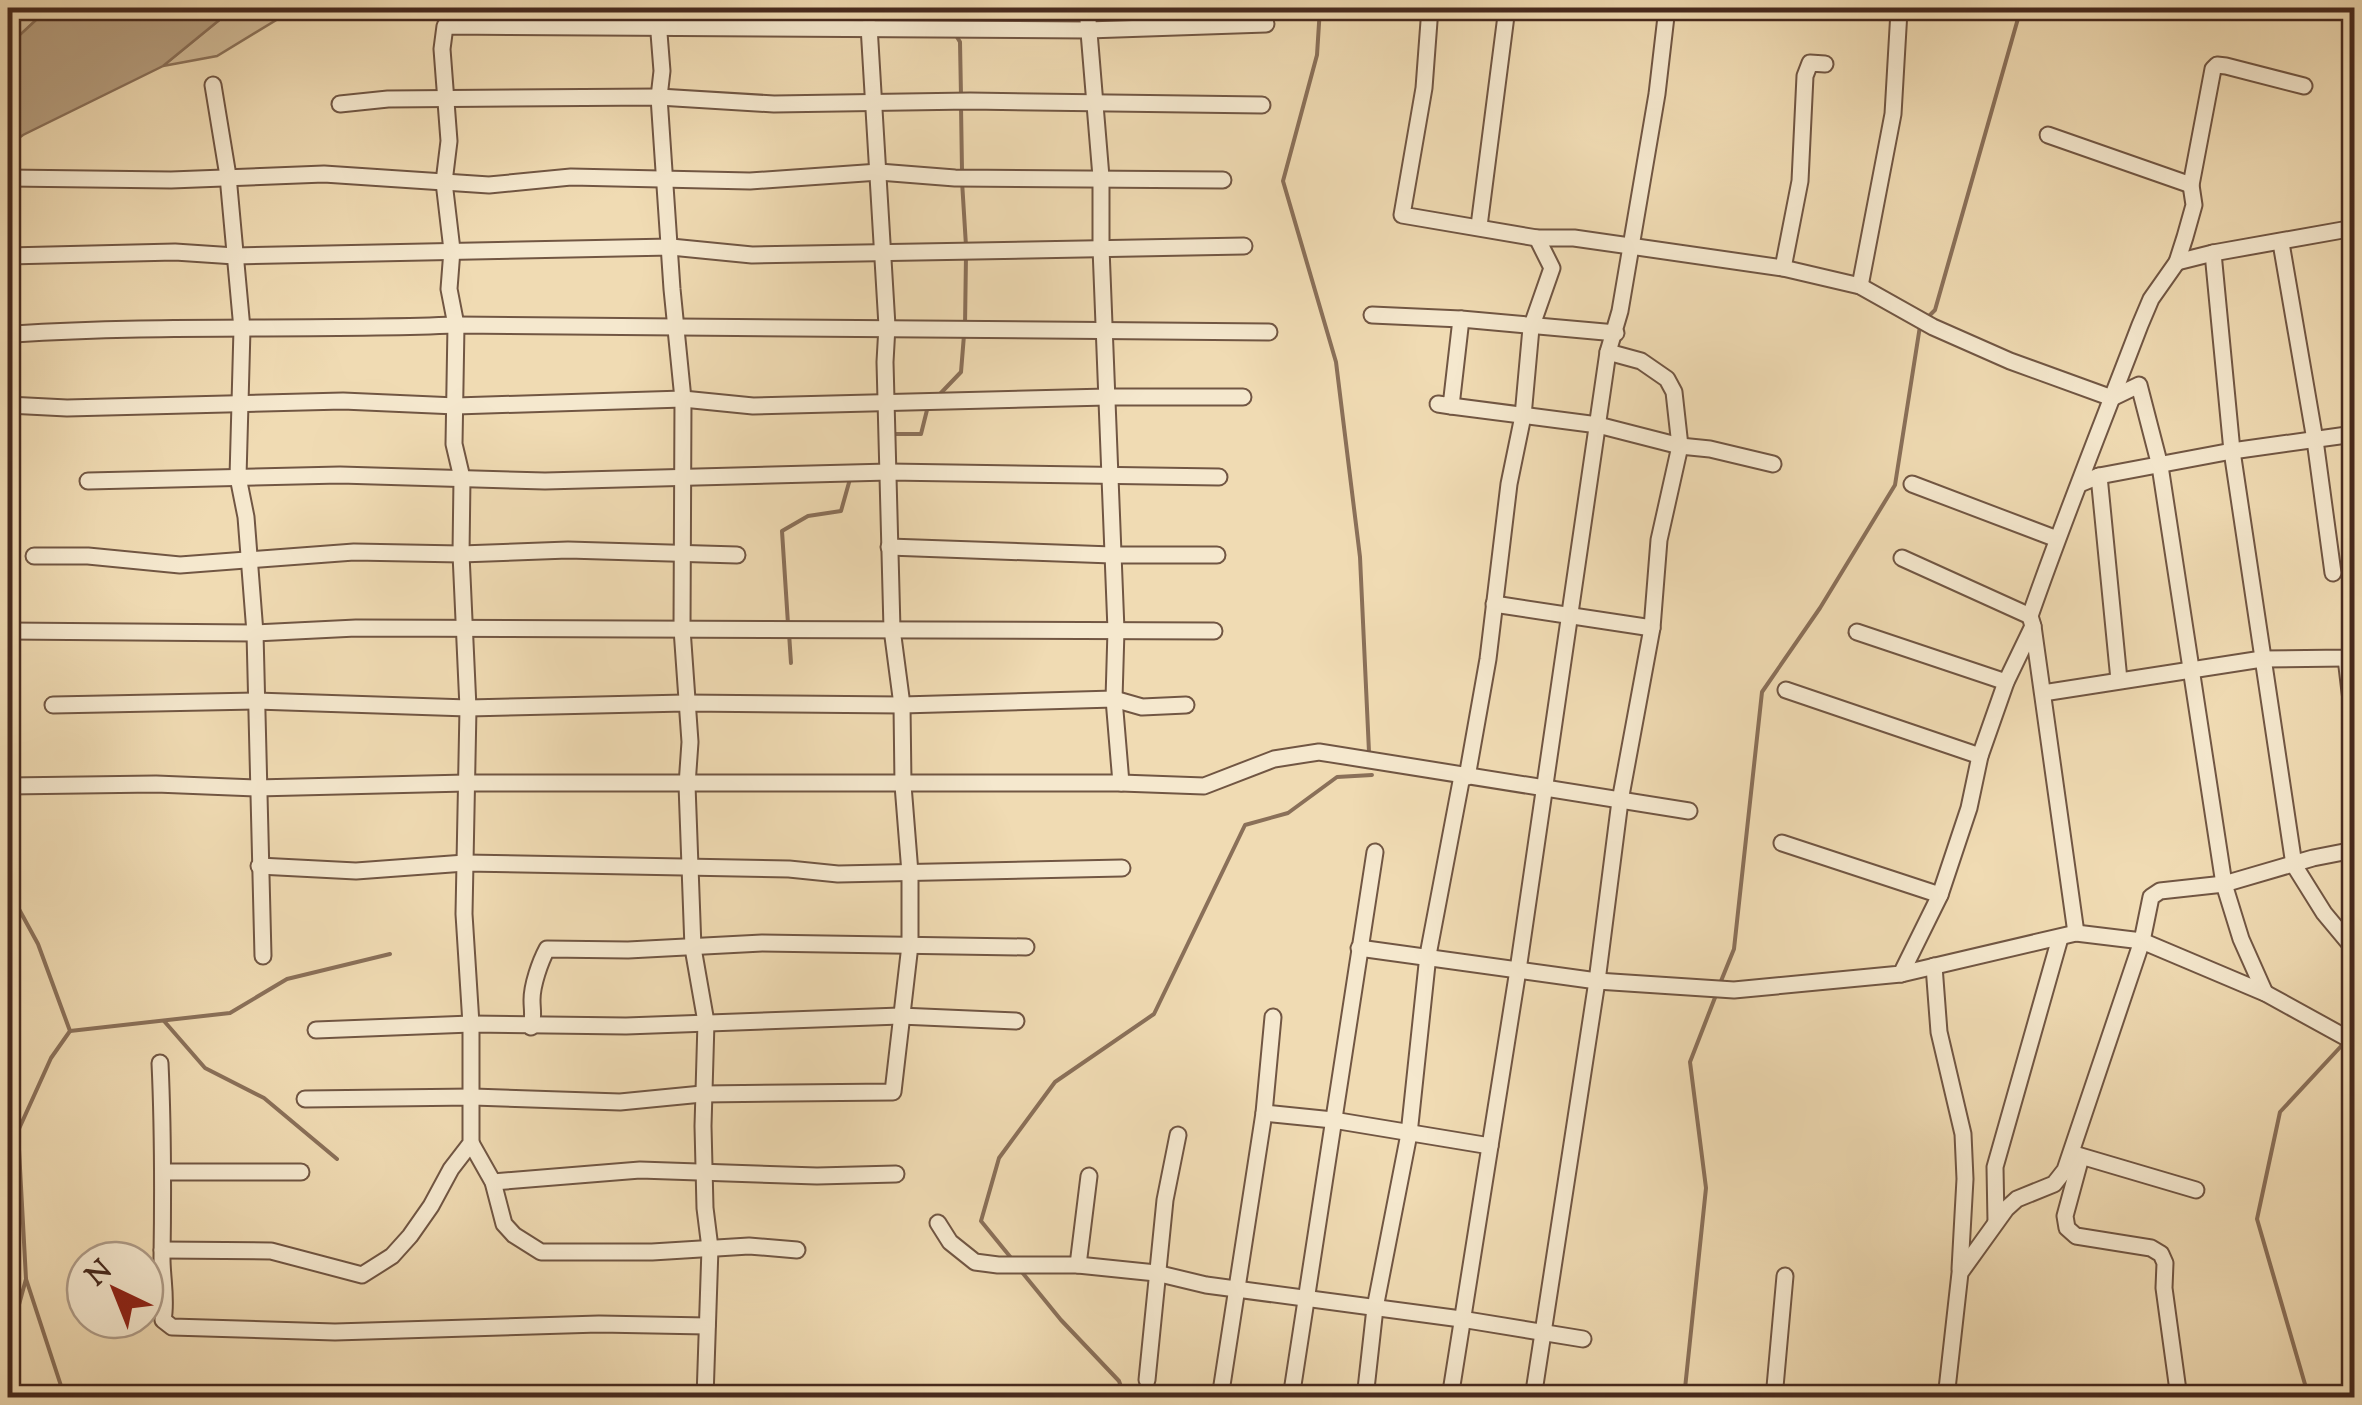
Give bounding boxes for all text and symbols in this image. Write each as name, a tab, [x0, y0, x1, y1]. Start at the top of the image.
north arrow	[65, 1240, 165, 1340]
text: N	[78, 1252, 122, 1296]

